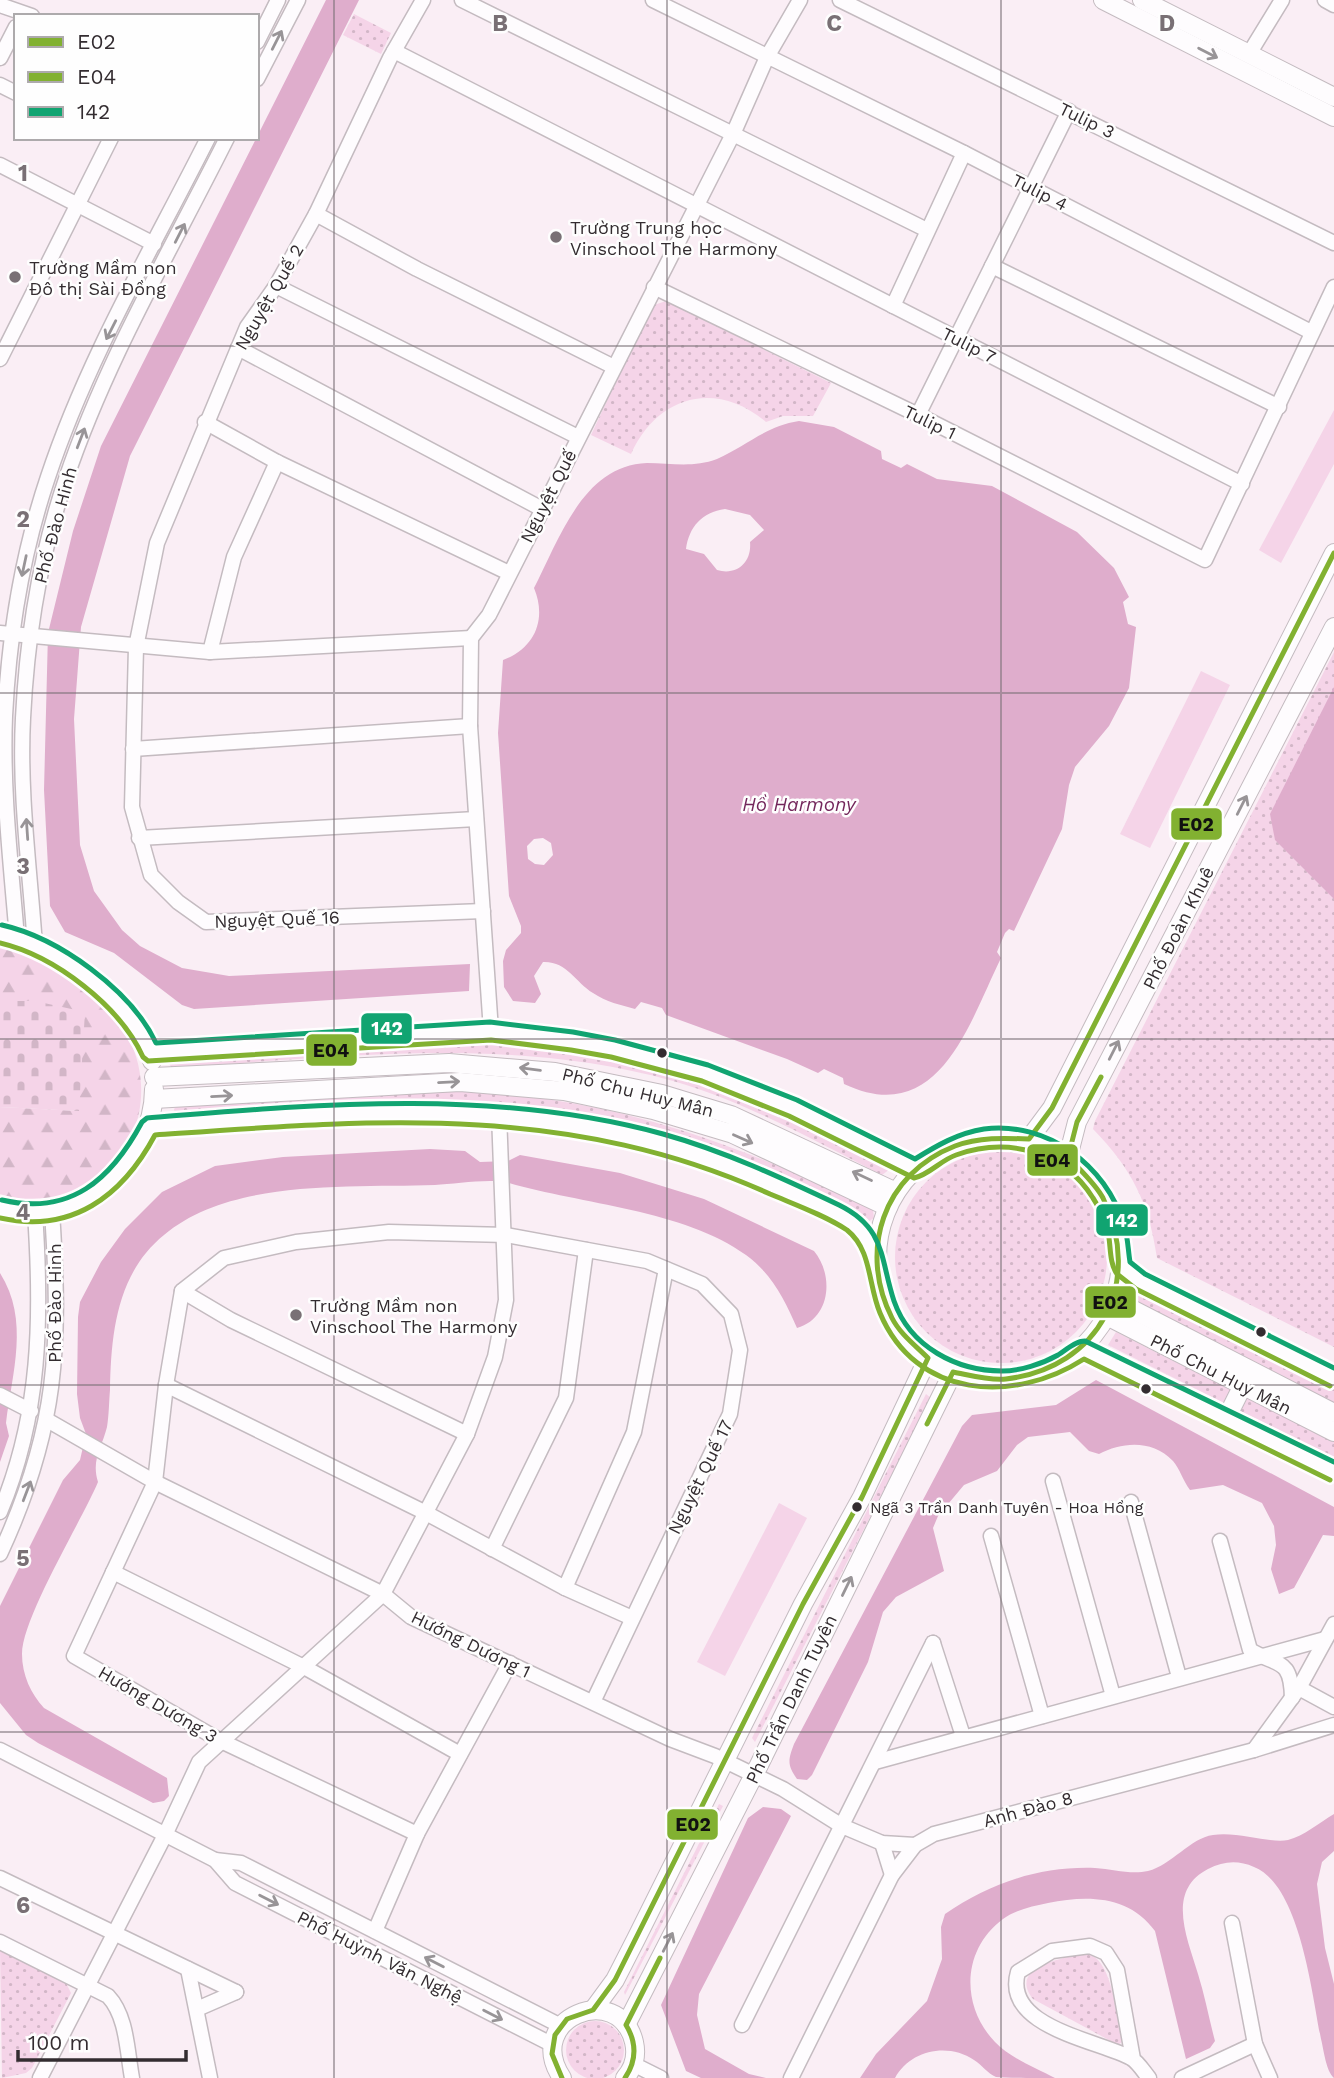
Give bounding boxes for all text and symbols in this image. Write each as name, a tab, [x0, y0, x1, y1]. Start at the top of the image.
text: B	[492, 10, 508, 37]
text: C	[826, 10, 842, 37]
text: D	[1159, 10, 1175, 37]
legend	[14, 14, 259, 140]
text: E02	[77, 29, 116, 54]
one-way arrow	[271, 30, 285, 51]
one-way arrow	[1197, 46, 1218, 60]
text: E04	[77, 64, 116, 89]
street label: Tulip 3	[1056, 98, 1118, 142]
text: 142	[77, 99, 110, 124]
text: 1	[18, 160, 28, 187]
street label: Tulip 4	[1009, 169, 1071, 215]
place label: Trường Trung học Vinschool The Harmony	[570, 217, 778, 259]
one-way arrow	[173, 223, 187, 243]
marker: Trường Trung học Vinschool The Harmony	[548, 229, 564, 245]
street label: Nguyệt Quế 2	[230, 240, 308, 354]
place label: Trường Mầm non Đô thị Sài Đồng	[29, 257, 177, 299]
marker: Trường Mầm non Đô thị Sài Đồng	[7, 269, 23, 285]
one-way arrow	[103, 319, 117, 340]
street label: Tulip 7	[938, 322, 1000, 368]
street label: Tulip 1	[901, 400, 959, 444]
one-way arrow	[76, 427, 89, 449]
street label: Nguyệt Quế	[516, 446, 580, 546]
street label: Phố Đào Hinh	[29, 464, 81, 586]
text: 2	[16, 506, 30, 533]
one-way arrow	[17, 554, 31, 577]
water label: Hồ Harmony	[742, 793, 857, 816]
one-way arrow	[1235, 795, 1249, 816]
line badge: E02	[1170, 807, 1223, 841]
text: E02	[1178, 813, 1214, 836]
one-way arrow	[20, 818, 33, 841]
text: 3	[16, 853, 30, 880]
street label: Phố Đoàn Khuê	[1138, 863, 1218, 993]
street label: Nguyệt Quế 16	[214, 906, 340, 932]
line badge: 142	[360, 1012, 413, 1045]
text: 142	[371, 1017, 403, 1040]
line badge: E04	[305, 1033, 358, 1067]
text: E04	[313, 1039, 349, 1062]
one-way arrow	[1108, 1040, 1122, 1061]
unlabelled marker	[655, 1046, 669, 1060]
one-way arrow	[519, 1062, 542, 1075]
street label: Phố Chu Huy Mân	[560, 1063, 716, 1121]
one-way arrow	[437, 1076, 460, 1089]
one-way arrow	[210, 1089, 233, 1102]
one-way arrow	[732, 1133, 753, 1146]
line badge: E04	[1026, 1143, 1079, 1177]
text: E04	[1034, 1149, 1070, 1172]
one-way arrow	[852, 1169, 873, 1182]
text: 4	[16, 1199, 31, 1226]
line badge: 142	[1095, 1203, 1149, 1237]
text: 142	[1106, 1209, 1138, 1232]
street label: Phố Đào Hinh	[44, 1243, 65, 1363]
line badge: E02	[1084, 1285, 1137, 1319]
text: E02	[1092, 1291, 1128, 1314]
place label: Trường Mầm non Vinschool The Harmony	[310, 1295, 518, 1337]
marker: Trường Mầm non Vinschool The Harmony	[288, 1307, 304, 1323]
unlabelled marker	[1254, 1325, 1268, 1339]
street label: Phố Chu Huy Mân	[1147, 1329, 1295, 1419]
unlabelled marker	[1139, 1382, 1153, 1396]
street label: Nguyệt Quế 17	[663, 1416, 737, 1538]
one-way arrow	[22, 1481, 34, 1503]
place label: Ngã 3 Trần Danh Tuyên - Hoa Hồng	[870, 1498, 1144, 1517]
marker: Ngã 3 Trần Danh Tuyên - Hoa Hồng	[850, 1500, 864, 1514]
text: 5	[16, 1545, 30, 1572]
one-way arrow	[841, 1576, 855, 1597]
street label: Hướng Dương 1	[408, 1606, 534, 1682]
street label: Phố Trần Danh Tuyên	[741, 1611, 841, 1787]
street label: Hướng Dương 3	[95, 1661, 221, 1747]
street label: Anh Đào 8	[981, 1787, 1075, 1831]
line badge: E02	[666, 1808, 719, 1841]
text: E02	[675, 1813, 711, 1836]
text: 6	[16, 1892, 30, 1919]
one-way arrow	[258, 1894, 279, 1908]
street label: Phố Huỳnh Văn Nghệ	[294, 1906, 466, 2008]
one-way arrow	[661, 1933, 675, 1953]
one-way arrow	[425, 1954, 445, 1968]
one-way arrow	[483, 2008, 503, 2022]
scale bar	[18, 2018, 186, 2062]
text: 100 m	[28, 2030, 90, 2055]

